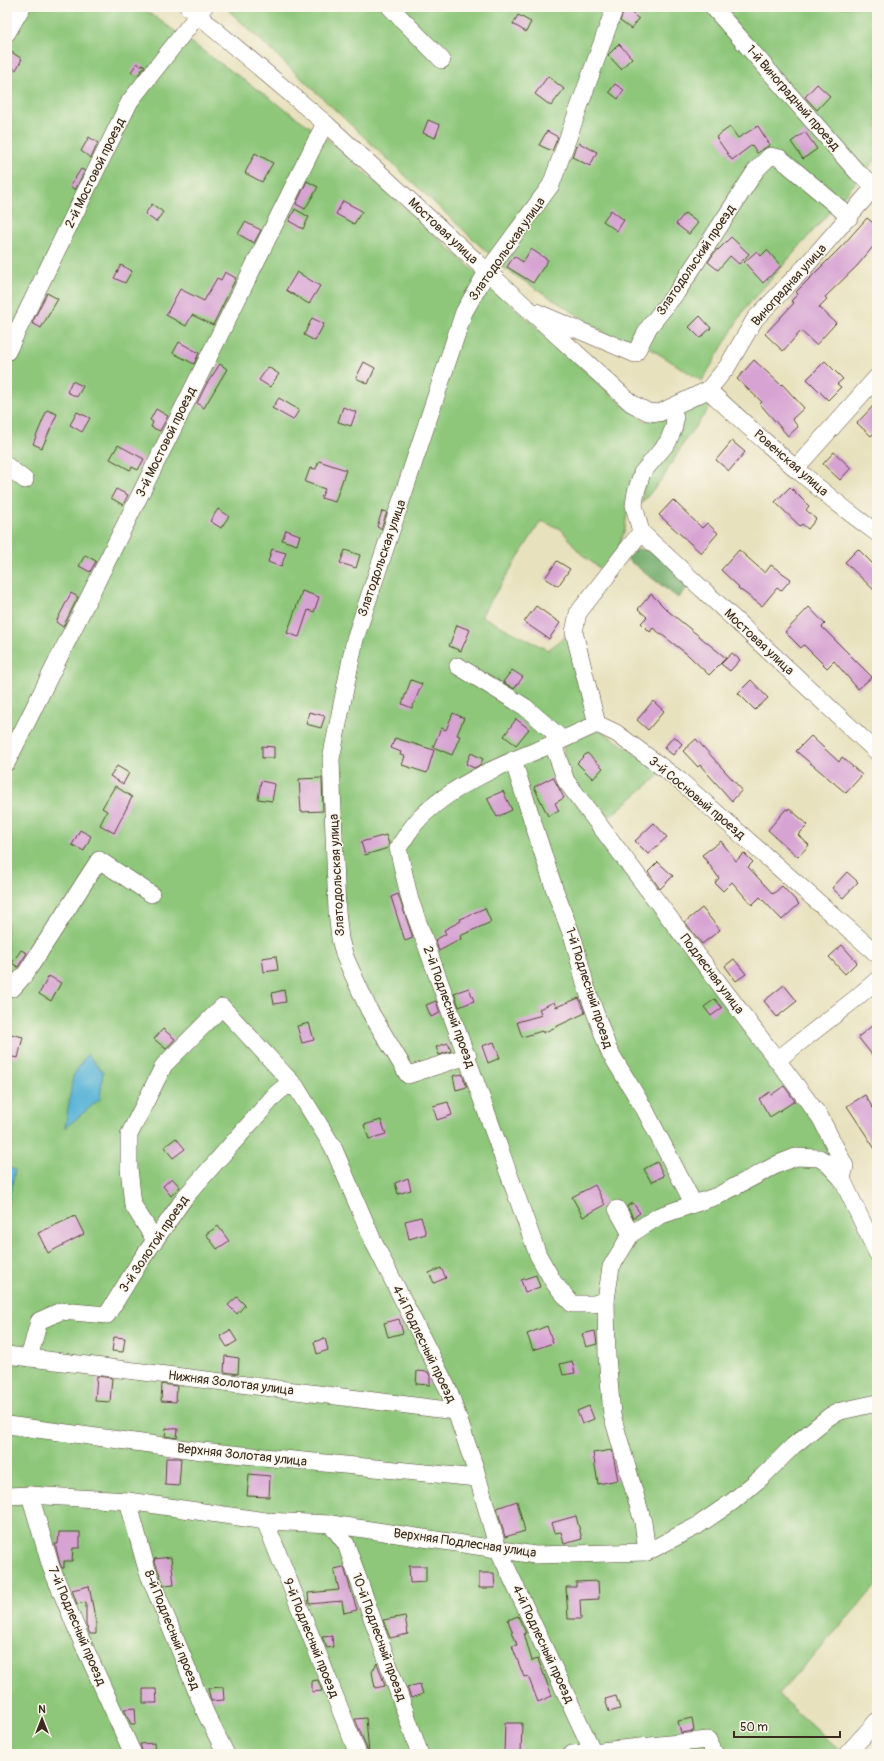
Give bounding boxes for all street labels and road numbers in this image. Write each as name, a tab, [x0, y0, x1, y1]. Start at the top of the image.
street label: 1-й Виноградный проезд	[743, 42, 843, 154]
street label: 2-й Мостовой проезд	[61, 115, 129, 231]
street label: Мостовая улица	[405, 194, 481, 268]
street label: Златодольская улица	[465, 194, 549, 304]
street label: Златодольский проезд	[653, 201, 739, 318]
street label: Виноградная улица	[748, 241, 830, 329]
street label: 3-й Мостовой проезд	[132, 384, 200, 500]
street label: Ровенская улица	[751, 426, 831, 500]
street label: Златодольская улица	[355, 498, 409, 618]
street label: Мостовая улица	[721, 605, 797, 679]
street label: 3-й Сосновый проезд	[646, 753, 749, 843]
street label: Златодольская улица	[326, 813, 348, 937]
street label: 1-й Подлесный проезд	[562, 925, 616, 1051]
street label: Подлесная улица	[677, 931, 747, 1017]
street label: 2-й Подлесный проезд	[420, 944, 479, 1070]
street label: 3-й Золотой проезд	[116, 1192, 192, 1295]
street label: 4-й Подлесный проезд	[389, 1283, 459, 1406]
street label: Нижняя Золотая улица	[167, 1367, 295, 1399]
street label: Верхняя Золотая улица	[176, 1440, 308, 1470]
street label: Верхняя Подлесная улица	[392, 1525, 538, 1561]
street label: 7-й Подлесный проезд	[45, 1564, 109, 1688]
street label: 8-й Подлесный проезд	[141, 1568, 203, 1692]
street label: 10-й Подлесный проезд	[348, 1571, 410, 1703]
street label: 9-й Подлесный проезд	[280, 1576, 342, 1700]
street label: 4-й Подлесный проезд	[509, 1582, 578, 1706]

